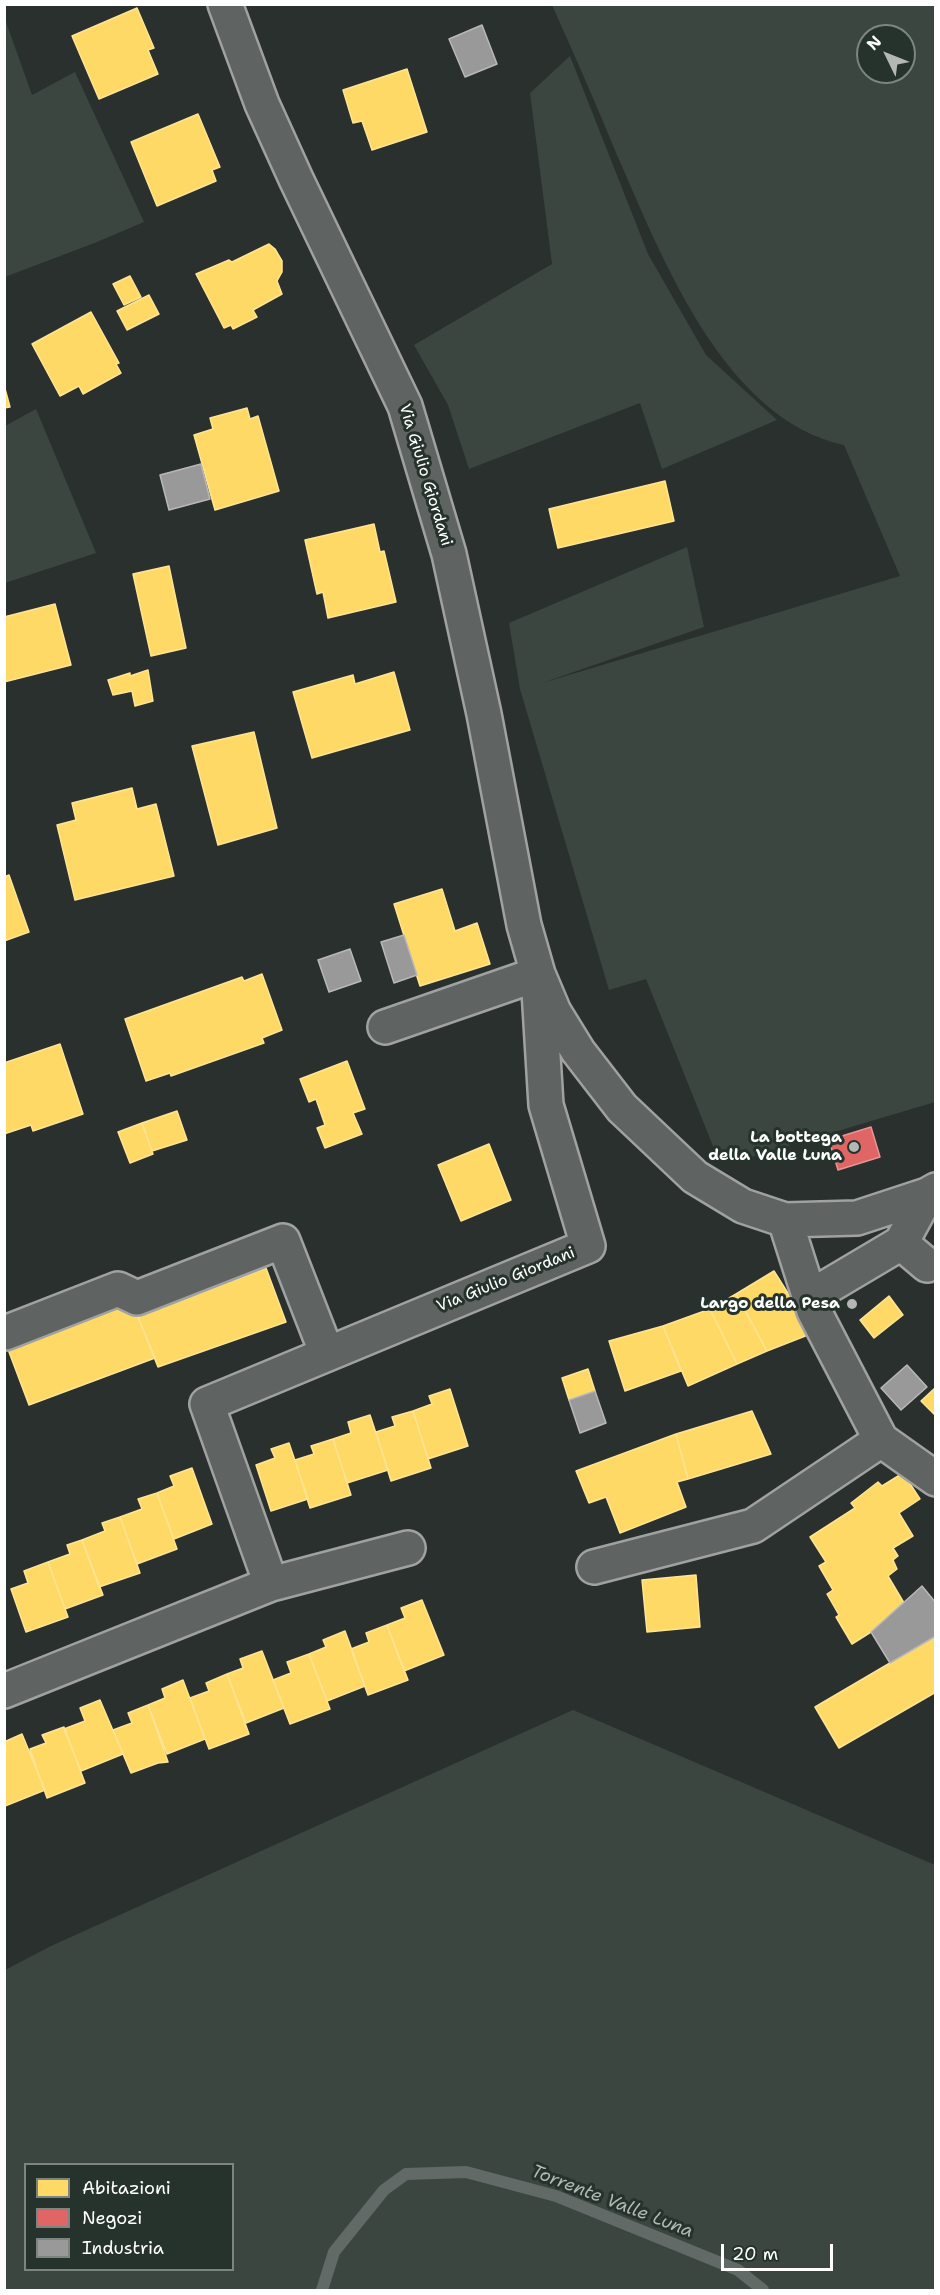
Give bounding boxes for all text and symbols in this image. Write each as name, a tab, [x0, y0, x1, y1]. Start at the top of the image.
north arrow	[856, 24, 916, 84]
text: N	[862, 31, 886, 55]
street label: Via Giulio Giordani	[394, 402, 456, 548]
place label: La bottega della Valle Luna	[708, 1128, 842, 1166]
marker: La bottega della Valle Luna	[847, 1140, 861, 1154]
street label: Via Giulio Giordani	[434, 1243, 578, 1317]
place label: Largo della Pesa	[700, 1294, 840, 1314]
marker: Largo della Pesa	[845, 1297, 859, 1311]
water label: Torrente Valle Luna	[528, 2161, 696, 2243]
legend	[24, 2163, 234, 2271]
text: Abitazioni	[82, 2176, 171, 2200]
text: Negozi	[82, 2206, 142, 2230]
scale bar	[724, 2232, 836, 2270]
text: Industria	[82, 2236, 164, 2260]
text: 20 m	[732, 2242, 778, 2266]

